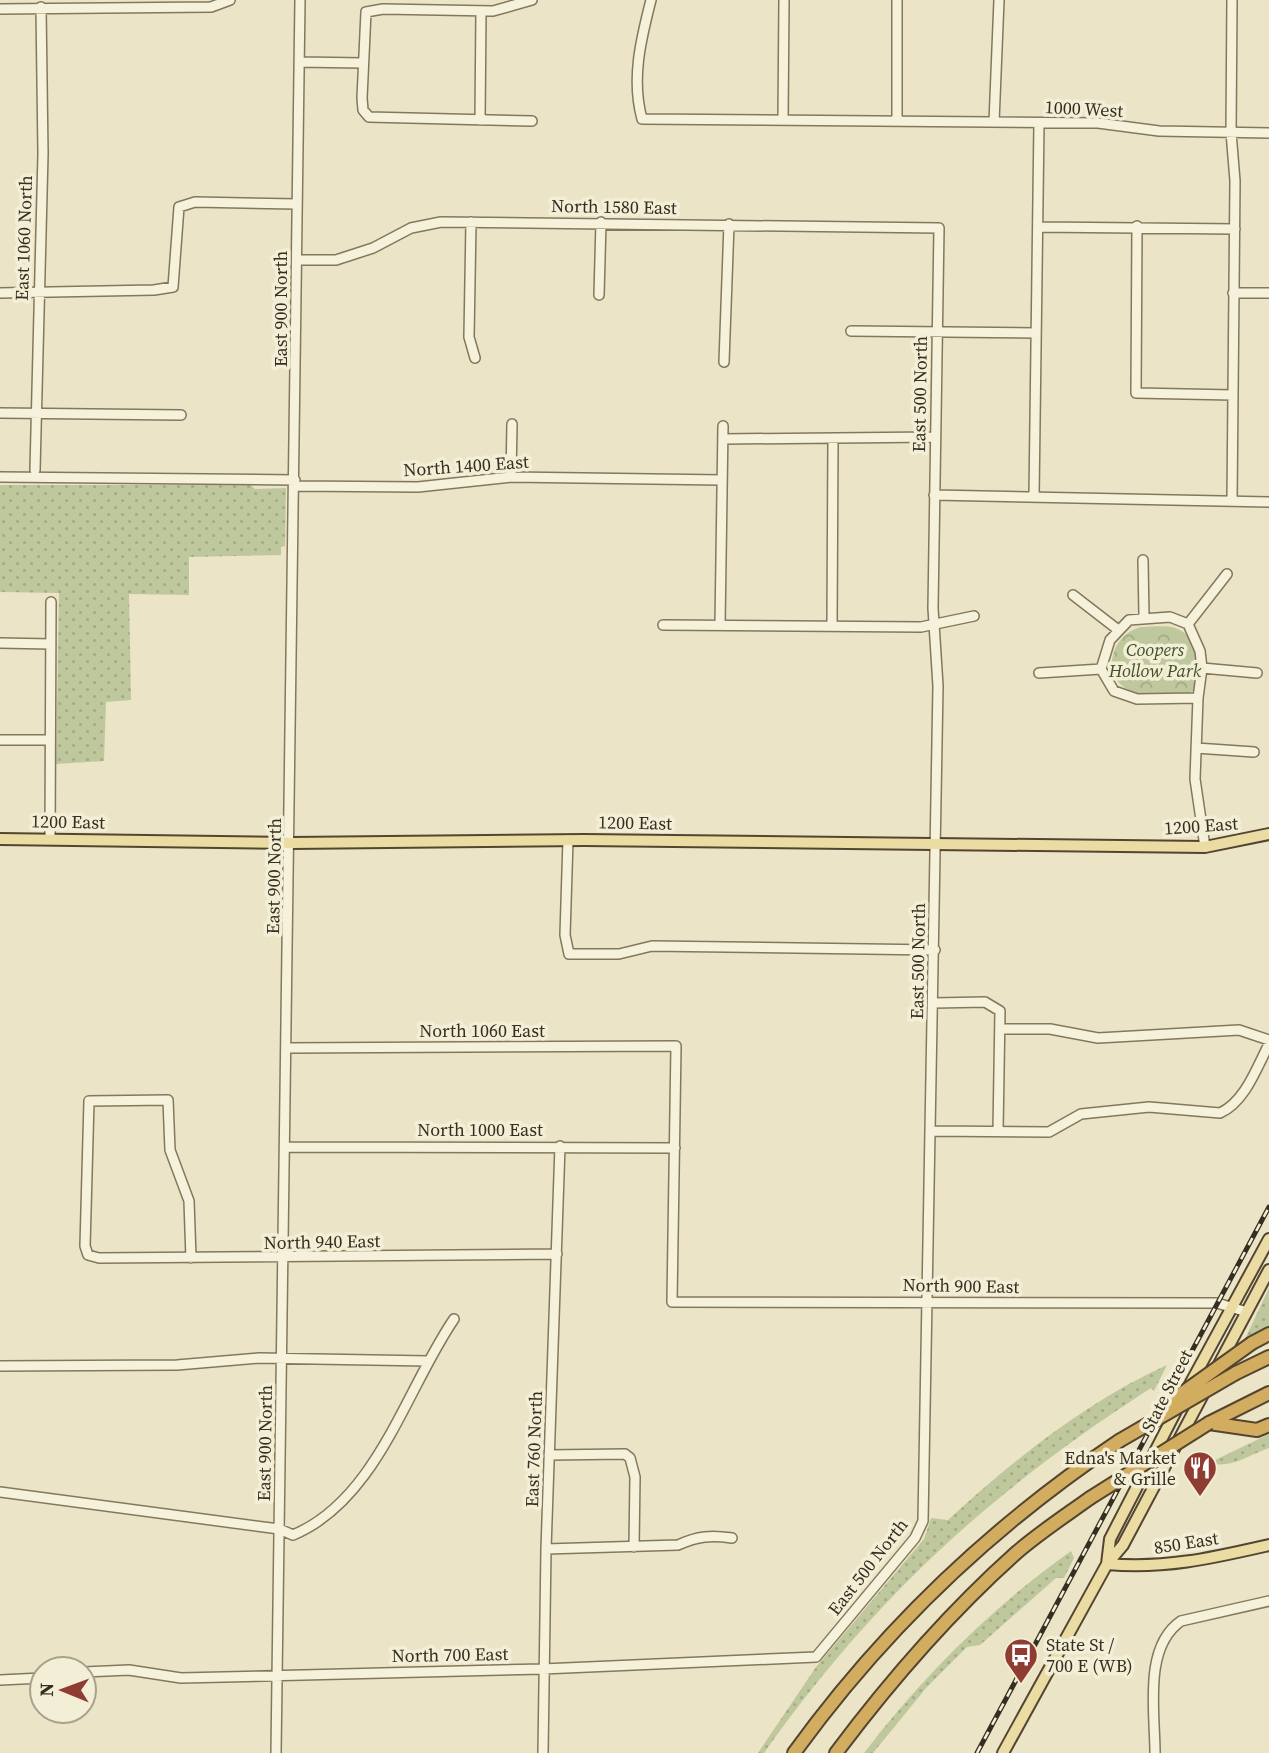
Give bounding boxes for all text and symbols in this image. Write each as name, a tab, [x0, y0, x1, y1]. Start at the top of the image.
street label: 1000 West	[1044, 94, 1124, 123]
street label: East 1060 North	[9, 175, 38, 301]
street label: North 1580 East	[551, 193, 677, 220]
street label: East 900 North	[268, 251, 293, 367]
street label: East 500 North	[906, 335, 933, 452]
street label: North 1400 East	[402, 449, 530, 482]
park label: Coopers Hollow Park	[1108, 637, 1202, 683]
street label: 1200 East	[31, 808, 105, 835]
street label: 1200 East	[598, 809, 672, 836]
street label: 1200 East	[1163, 810, 1239, 841]
street label: East 900 North	[260, 817, 287, 934]
street label: East 500 North	[904, 902, 931, 1019]
street label: North 1060 East	[419, 1018, 545, 1043]
street label: North 1000 East	[417, 1117, 543, 1142]
street label: North 940 East	[263, 1228, 381, 1255]
street label: North 900 East	[903, 1272, 1020, 1299]
street label: State Street	[1135, 1345, 1198, 1436]
street label: East 900 North	[251, 1384, 278, 1501]
street label: East 760 North	[519, 1390, 548, 1508]
place label: Edna's Market & Grille	[1064, 1445, 1176, 1491]
restaurant icon: Edna's Market & Grille	[1181, 1449, 1219, 1498]
street label: East 500 North	[822, 1513, 913, 1620]
street label: 850 East	[1152, 1525, 1220, 1560]
place label: State St / 700 E (WB)	[1046, 1632, 1133, 1678]
bus stop icon: State St / 700 E (WB)	[1002, 1636, 1040, 1685]
street label: North 700 East	[391, 1641, 509, 1668]
north arrow	[28, 1655, 98, 1725]
text: N	[33, 1682, 59, 1697]

